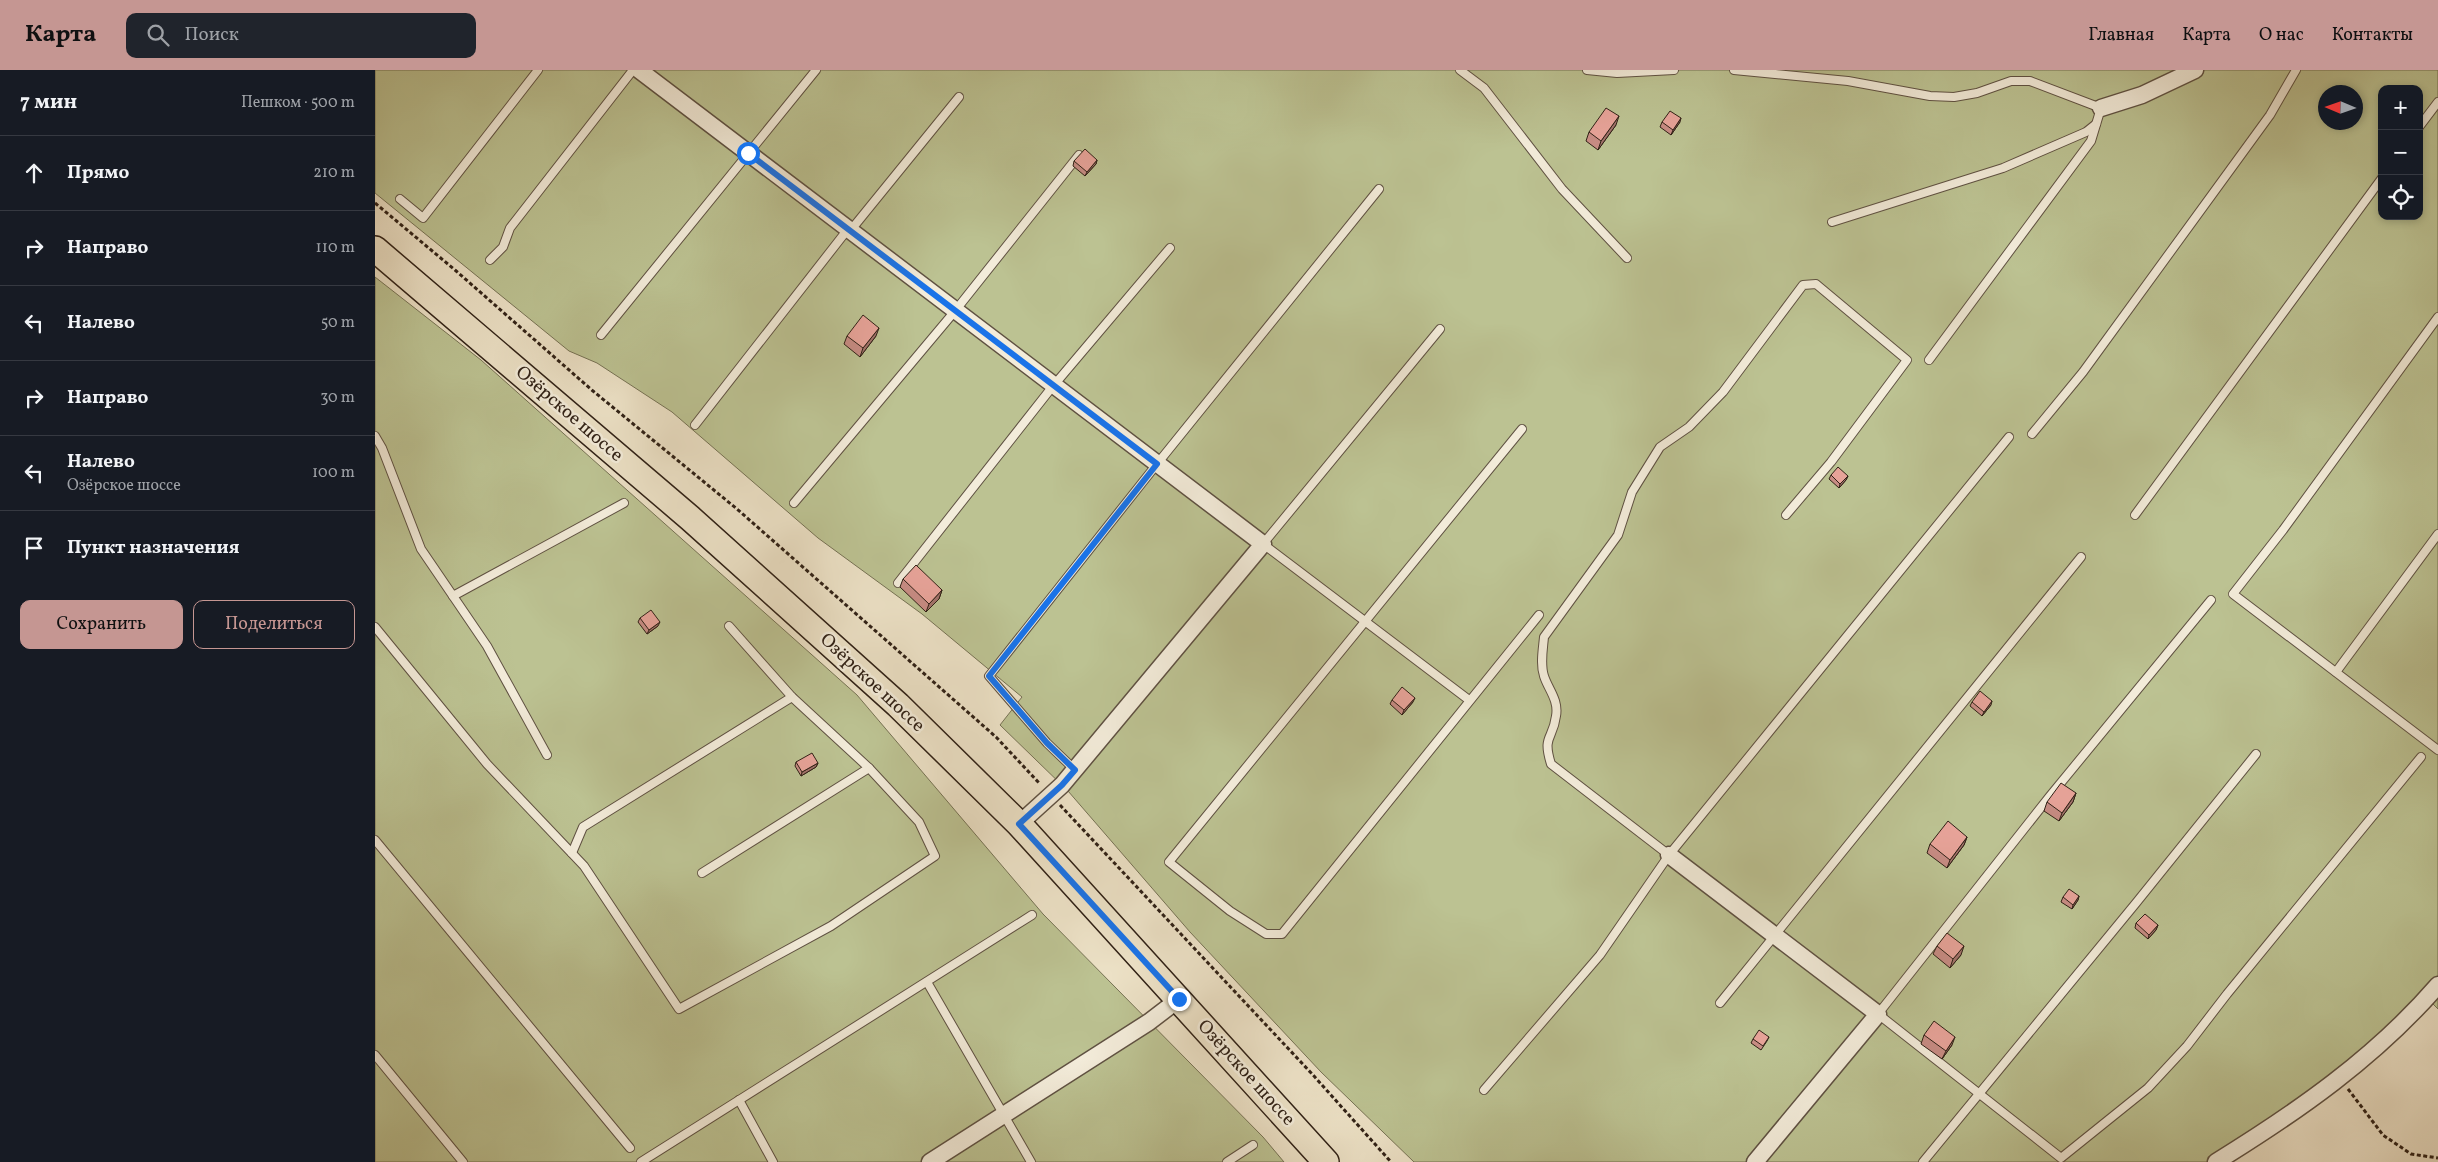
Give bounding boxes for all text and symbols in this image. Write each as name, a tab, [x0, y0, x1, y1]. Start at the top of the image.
search box	[126, 13, 476, 58]
text: Карта	[25, 18, 96, 52]
icon: search	[144, 21, 172, 49]
text: Поиск	[184, 22, 239, 48]
text: Главная	[2088, 23, 2154, 48]
text: Карта	[2182, 23, 2231, 48]
text: О нас	[2259, 23, 2304, 48]
text: Контакты	[2332, 23, 2413, 48]
north arrow	[2318, 85, 2363, 130]
map controls	[2378, 85, 2423, 220]
button: +	[2378, 85, 2423, 130]
text: 7 мин	[20, 88, 77, 117]
text: Пешком · 500 m	[241, 92, 355, 114]
button: −	[2378, 130, 2423, 175]
route start	[737, 142, 760, 165]
icon: ahead	[20, 159, 48, 187]
text: Прямо	[67, 160, 129, 186]
text: 210 m	[313, 162, 355, 184]
button: locate	[2378, 175, 2423, 220]
icon: right	[20, 234, 48, 262]
text: Направо	[67, 235, 149, 261]
text: 110 m	[316, 237, 355, 259]
icon: left	[20, 309, 48, 337]
text: Налево	[67, 310, 135, 336]
text: 50 m	[321, 312, 355, 334]
street label: Озёрское шоссе	[509, 360, 629, 468]
icon: right	[20, 384, 48, 412]
text: Направо	[67, 385, 149, 411]
text: 30 m	[320, 387, 355, 409]
text: Налево	[67, 449, 135, 475]
icon: left	[20, 459, 48, 487]
text: 100 m	[312, 462, 355, 484]
text: Озёрское шоссе	[67, 475, 181, 497]
icon: arrive	[20, 534, 48, 562]
text: Пункт назначения	[67, 535, 240, 561]
button: Сохранить	[20, 600, 183, 649]
button: Поделиться	[193, 600, 355, 649]
street label: Озёрское шоссе	[814, 627, 930, 739]
route end	[1168, 988, 1191, 1011]
street label: Озёрское шоссе	[1191, 1014, 1301, 1132]

